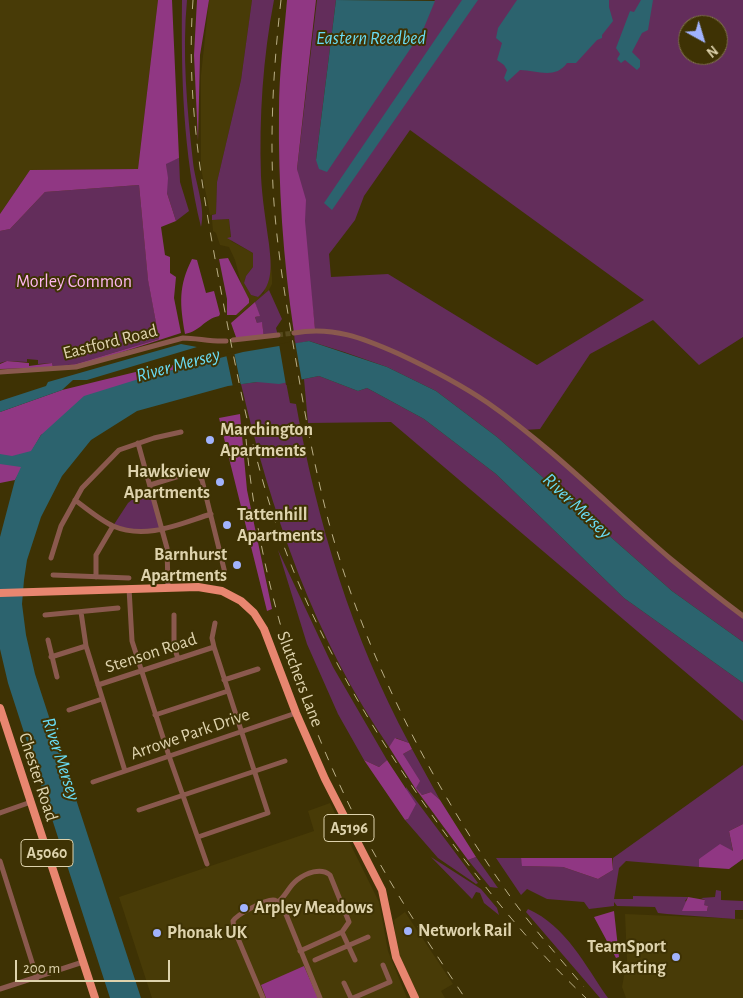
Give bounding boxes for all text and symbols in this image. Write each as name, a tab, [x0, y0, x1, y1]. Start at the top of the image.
north arrow	[678, 15, 728, 65]
water label: Eastern Reedbed	[316, 27, 426, 49]
text: N	[704, 42, 720, 59]
park label: Morley Common	[16, 271, 132, 293]
street label: Eastford Road	[60, 320, 160, 364]
water label: River Mersey	[133, 343, 223, 387]
place label: Marchington Apartments	[220, 419, 313, 462]
marker: Marchington Apartments	[204, 434, 216, 446]
place label: Hawksview Apartments	[124, 461, 210, 504]
water label: River Mersey	[538, 468, 616, 544]
marker: Hawksview Apartments	[214, 476, 226, 488]
place label: Tattenhill Apartments	[237, 504, 323, 546]
marker: Tattenhill Apartments	[221, 519, 233, 531]
place label: Barnhurst Apartments	[141, 544, 227, 586]
marker: Barnhurst Apartments	[231, 559, 243, 571]
street label: Stenson Road	[103, 628, 199, 678]
street label: Slutchers Lane	[272, 628, 328, 730]
street label: Arrowe Park Drive	[127, 703, 253, 765]
water label: River Mersey	[37, 715, 85, 803]
street label: Chester Road	[14, 730, 62, 824]
road number: A5196	[324, 814, 374, 841]
road number: A5060	[21, 840, 73, 866]
place label: Arpley Meadows	[254, 897, 373, 919]
marker: Arpley Meadows	[238, 902, 250, 914]
place label: Network Rail	[418, 920, 512, 942]
place label: Phonak UK	[167, 922, 247, 944]
marker: Network Rail	[402, 925, 414, 937]
marker: Phonak UK	[151, 927, 163, 939]
place label: TeamSport Karting	[587, 936, 666, 979]
scale bar	[18, 950, 172, 982]
marker: TeamSport Karting	[670, 951, 682, 963]
text: 200 m	[23, 961, 60, 976]

